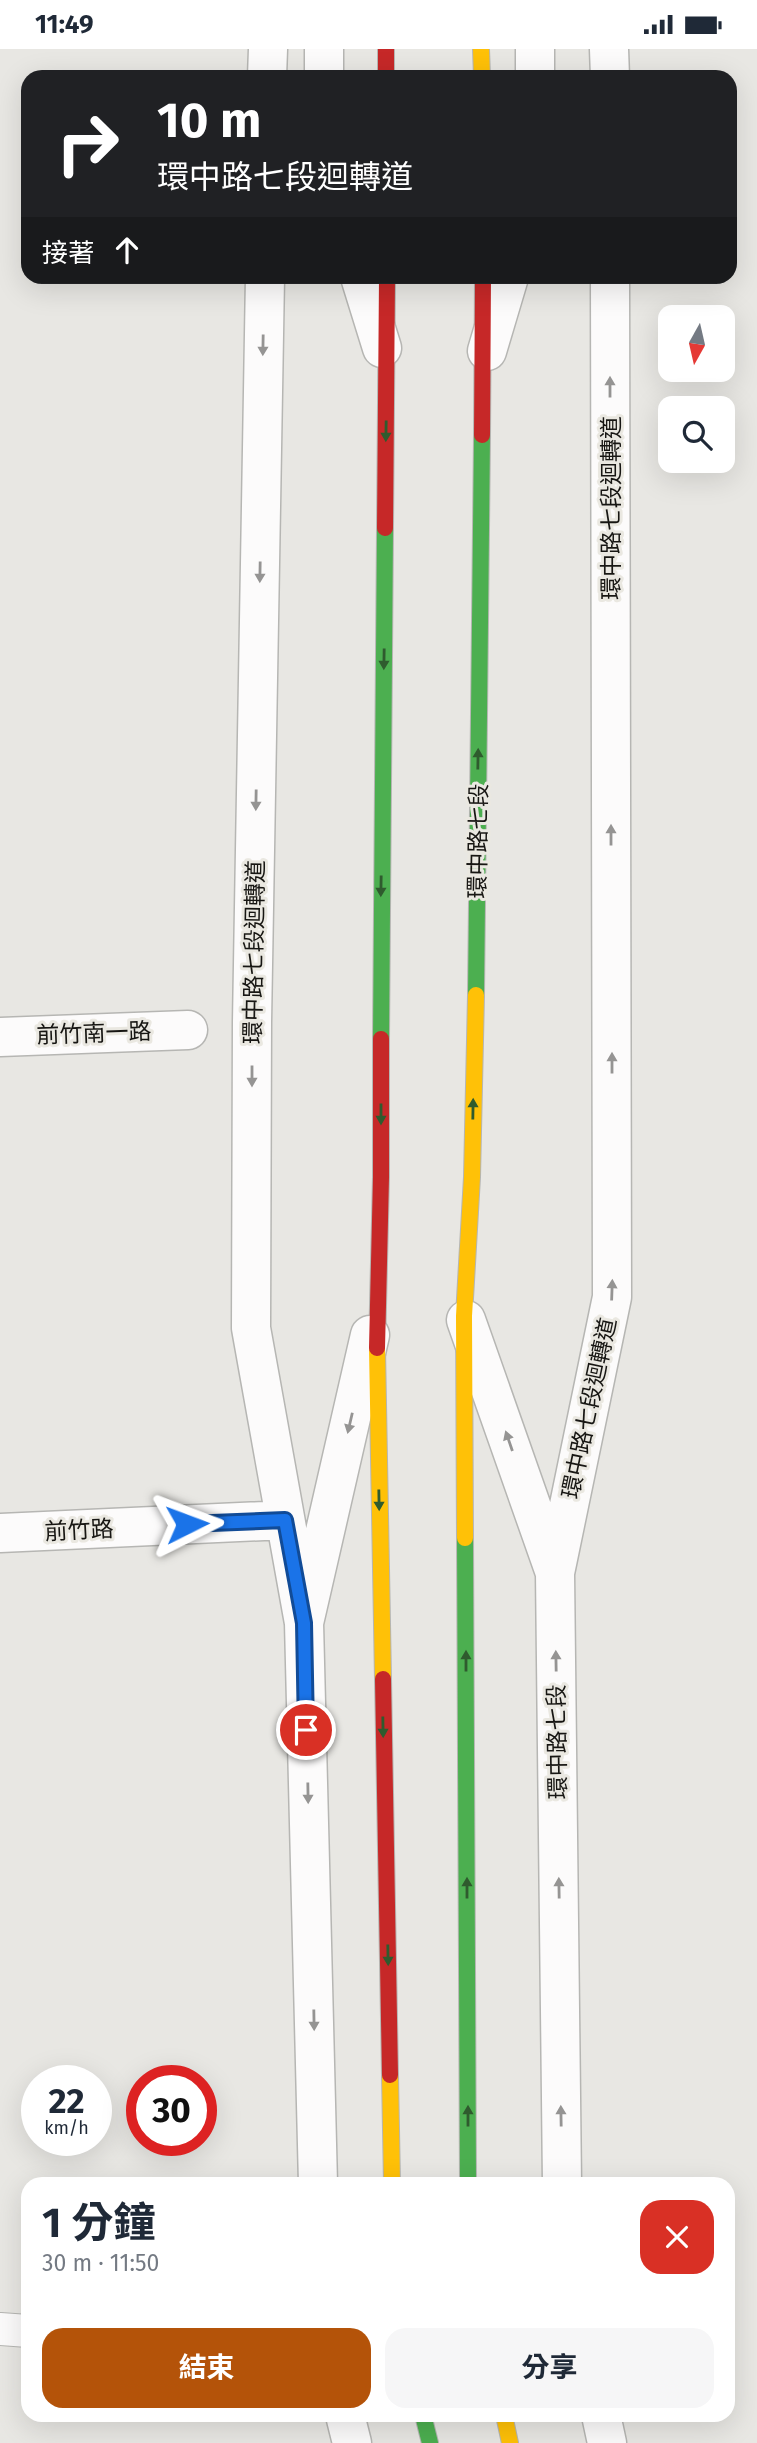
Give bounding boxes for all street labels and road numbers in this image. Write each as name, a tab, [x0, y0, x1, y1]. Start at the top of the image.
street label: 環中路七段迴轉道	[597, 416, 625, 600]
street label: 環中路七段	[463, 783, 493, 899]
street label: 環中路七段迴轉道	[238, 860, 270, 1044]
street label: 前竹南一路	[36, 1017, 152, 1049]
street label: 環中路七段迴轉道	[556, 1315, 622, 1501]
street label: 前竹路	[44, 1514, 114, 1546]
street label: 環中路七段	[542, 1684, 572, 1800]

